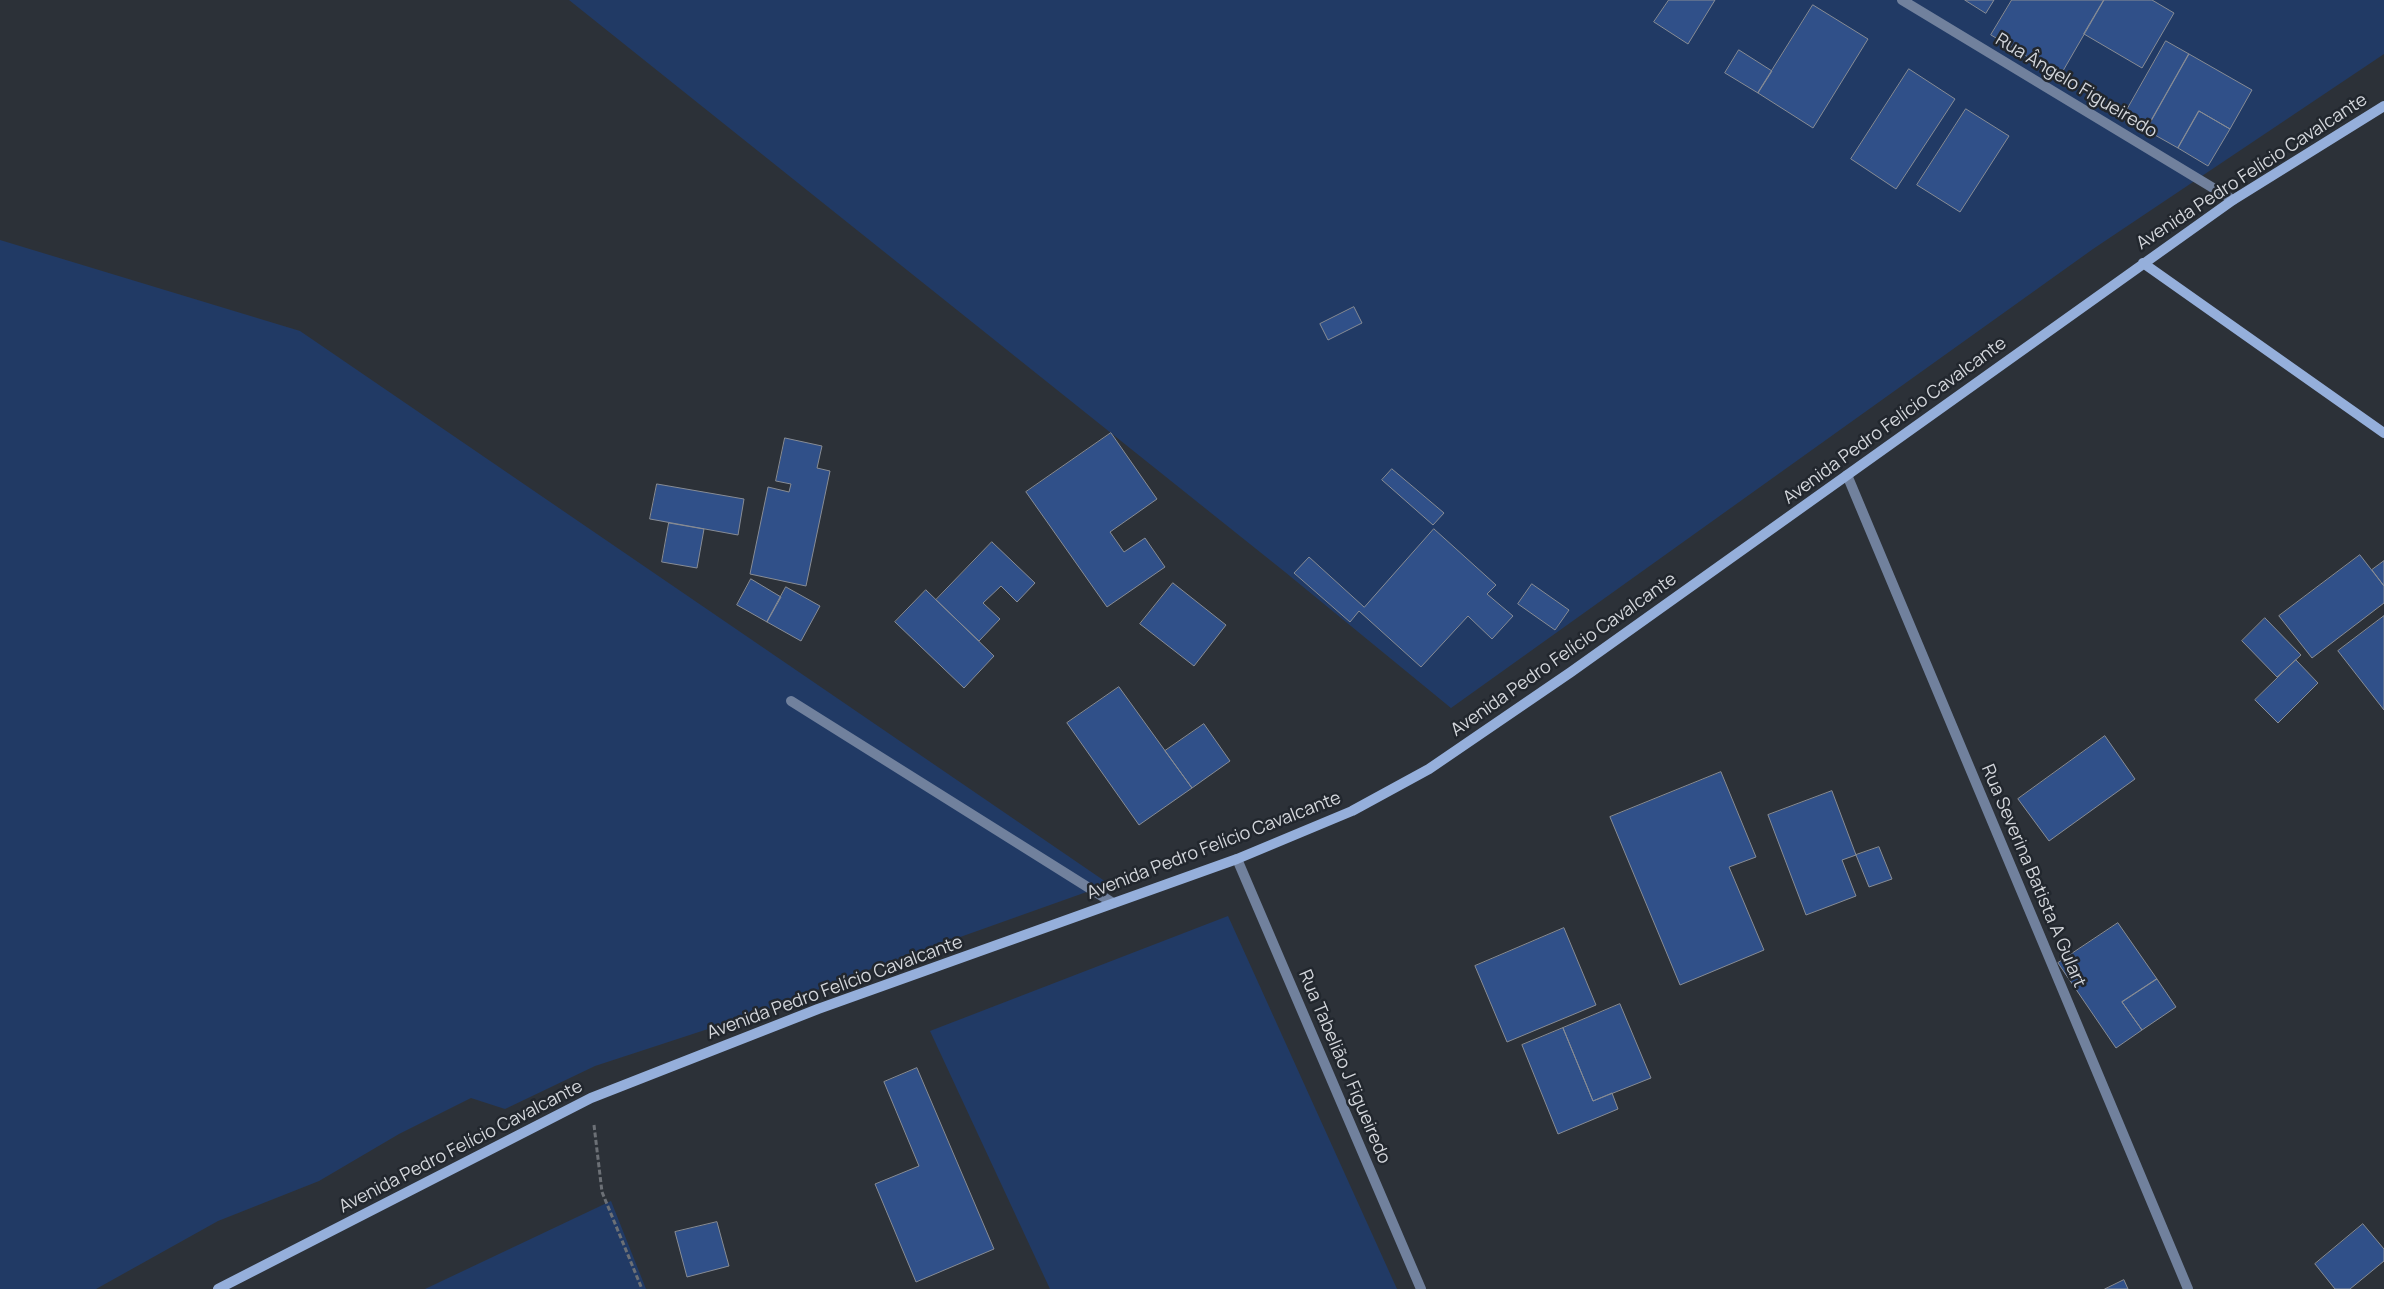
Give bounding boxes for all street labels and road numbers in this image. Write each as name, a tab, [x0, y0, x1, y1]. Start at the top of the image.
street label: Rua Ângelo Figueiredo	[1991, 29, 2161, 143]
street label: Avenida Pedro Felício Cavalcante	[2133, 89, 2371, 255]
street label: Avenida Pedro Felício Cavalcante	[1779, 333, 2011, 509]
street label: Avenida Pedro Felício Cavalcante	[1447, 569, 1681, 741]
street label: Rua Severina Batista A Gulart	[1976, 761, 2090, 991]
street label: Avenida Pedro Felício Cavalcante	[1084, 787, 1344, 905]
street label: Avenida Pedro Felício Cavalcante	[704, 932, 966, 1044]
street label: Rua Tabelião J Figueiredo	[1293, 967, 1395, 1167]
street label: Avenida Pedro Felício Cavalcante	[336, 1076, 586, 1218]

